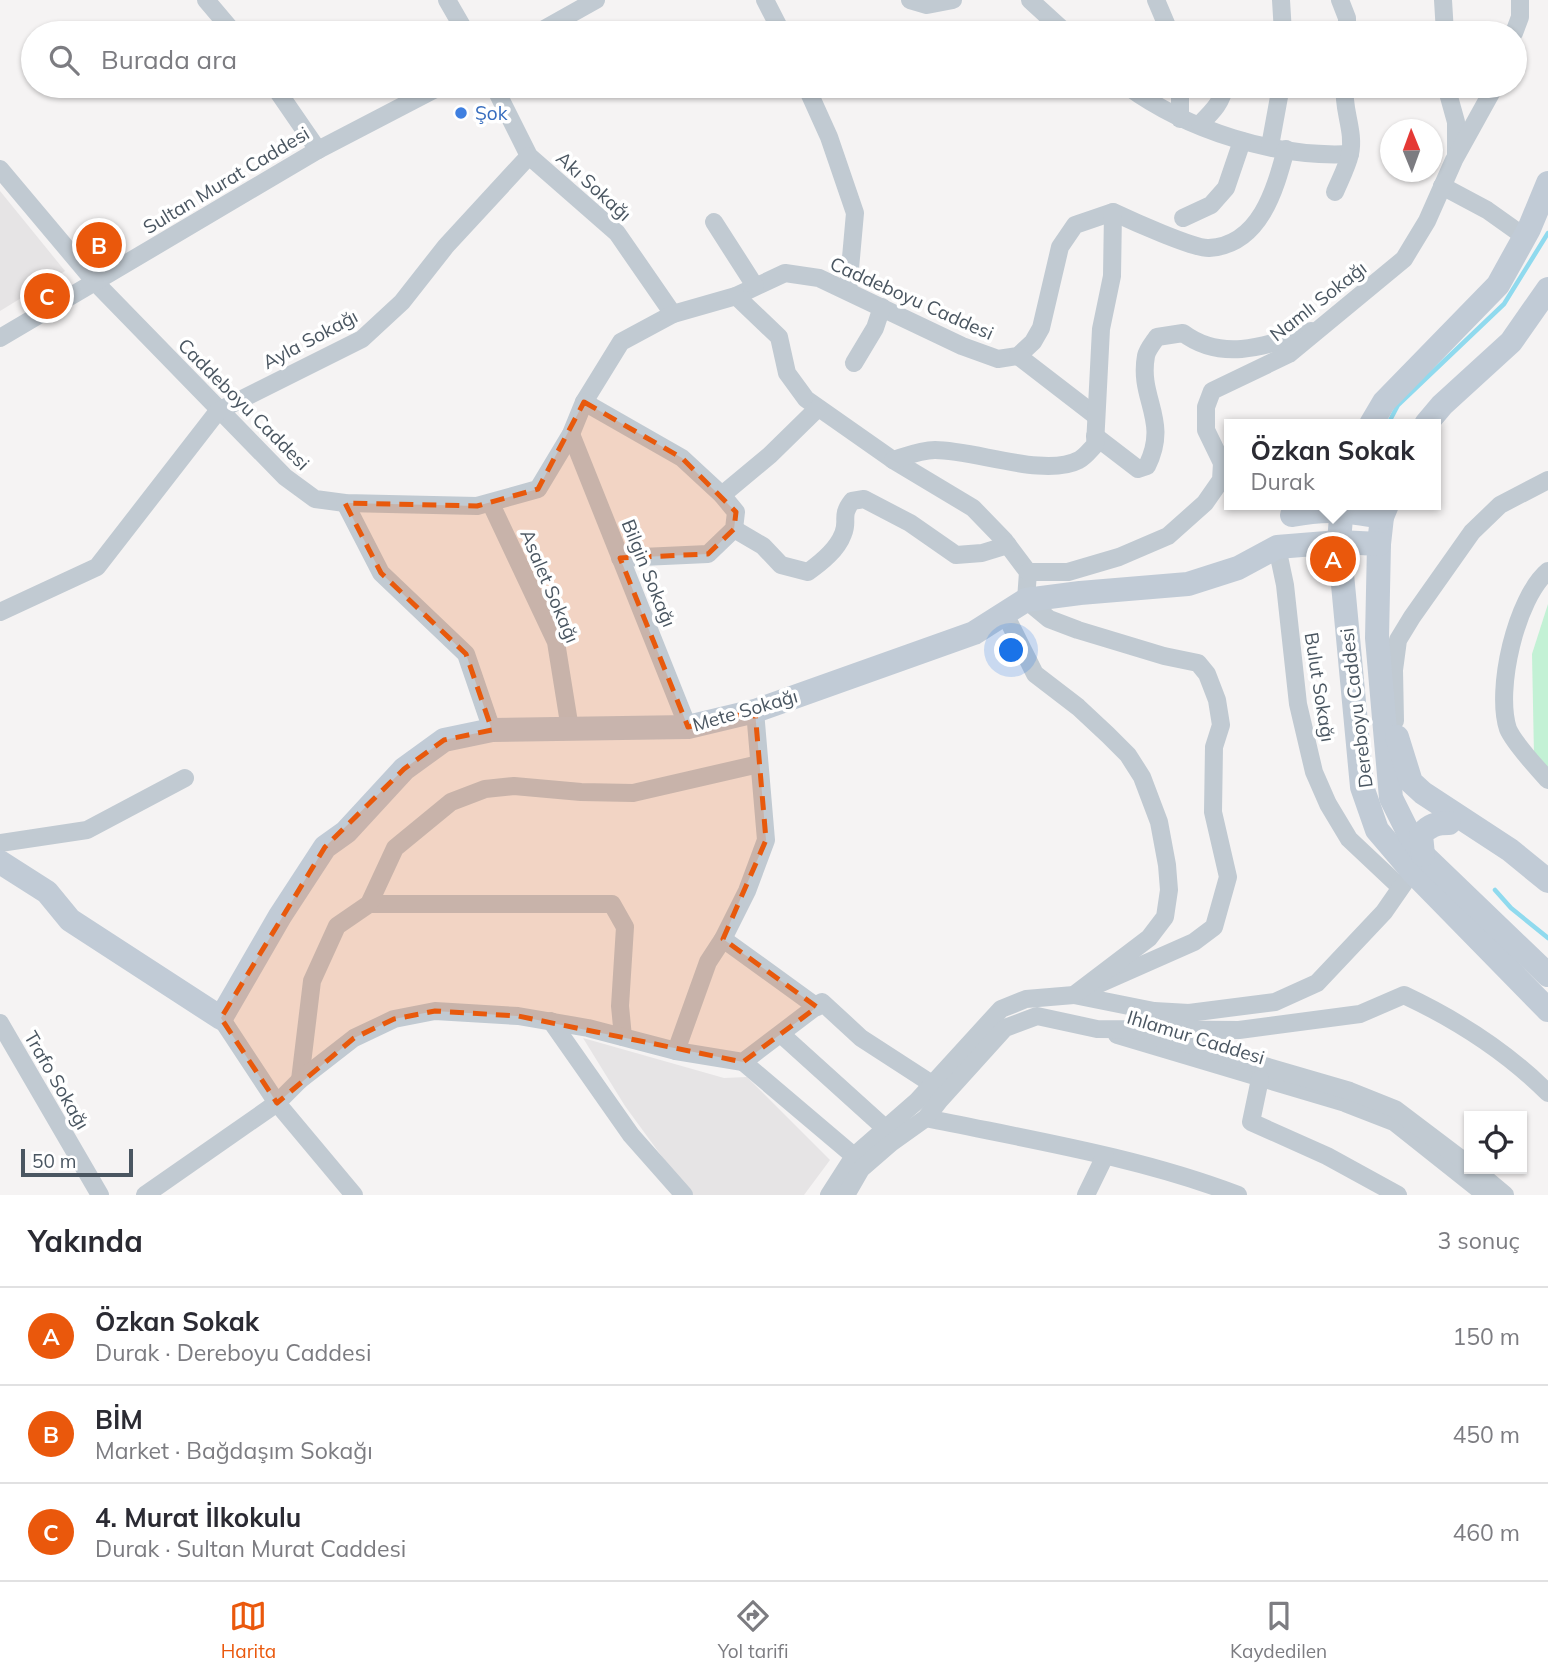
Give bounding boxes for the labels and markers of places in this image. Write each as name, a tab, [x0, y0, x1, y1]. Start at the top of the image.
place label: Şok	[475, 101, 508, 125]
marker: Şok	[453, 105, 469, 121]
pin: B	[76, 219, 122, 271]
pin: C	[24, 270, 70, 322]
pin: A	[1310, 533, 1356, 585]

